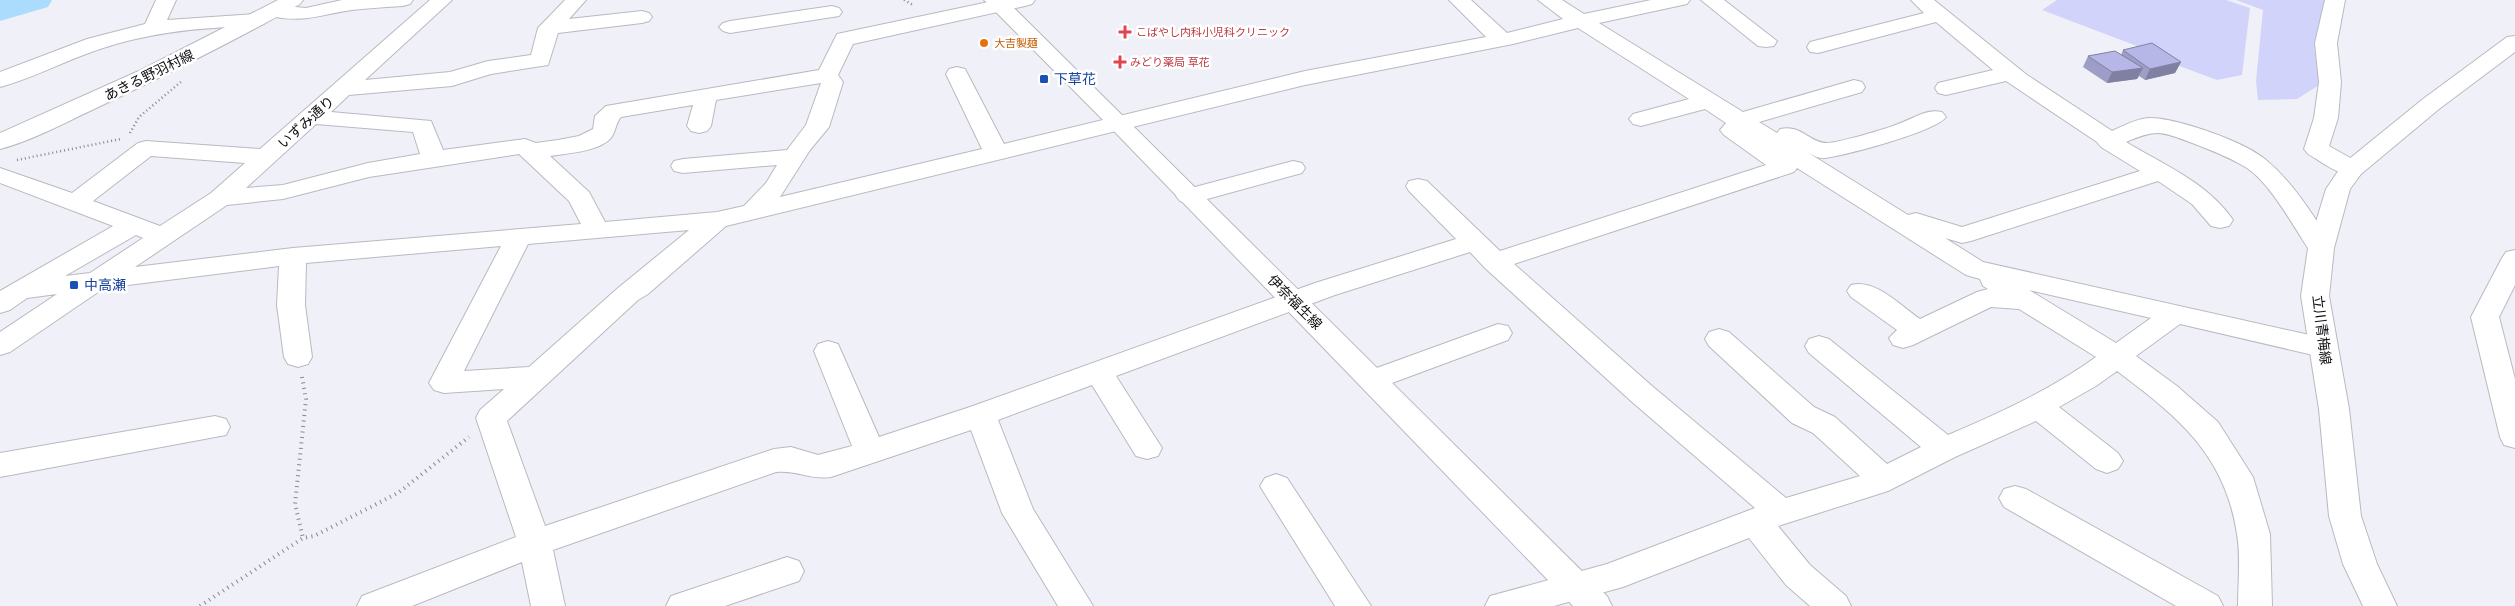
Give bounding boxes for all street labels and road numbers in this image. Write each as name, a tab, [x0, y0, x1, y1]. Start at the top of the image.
street label: あきる野羽村線	[101, 45, 196, 104]
street label: いずみ通り	[274, 92, 337, 151]
street label: 伊奈福生線	[1265, 271, 1326, 332]
street label: 立川青梅線	[2310, 294, 2335, 366]

